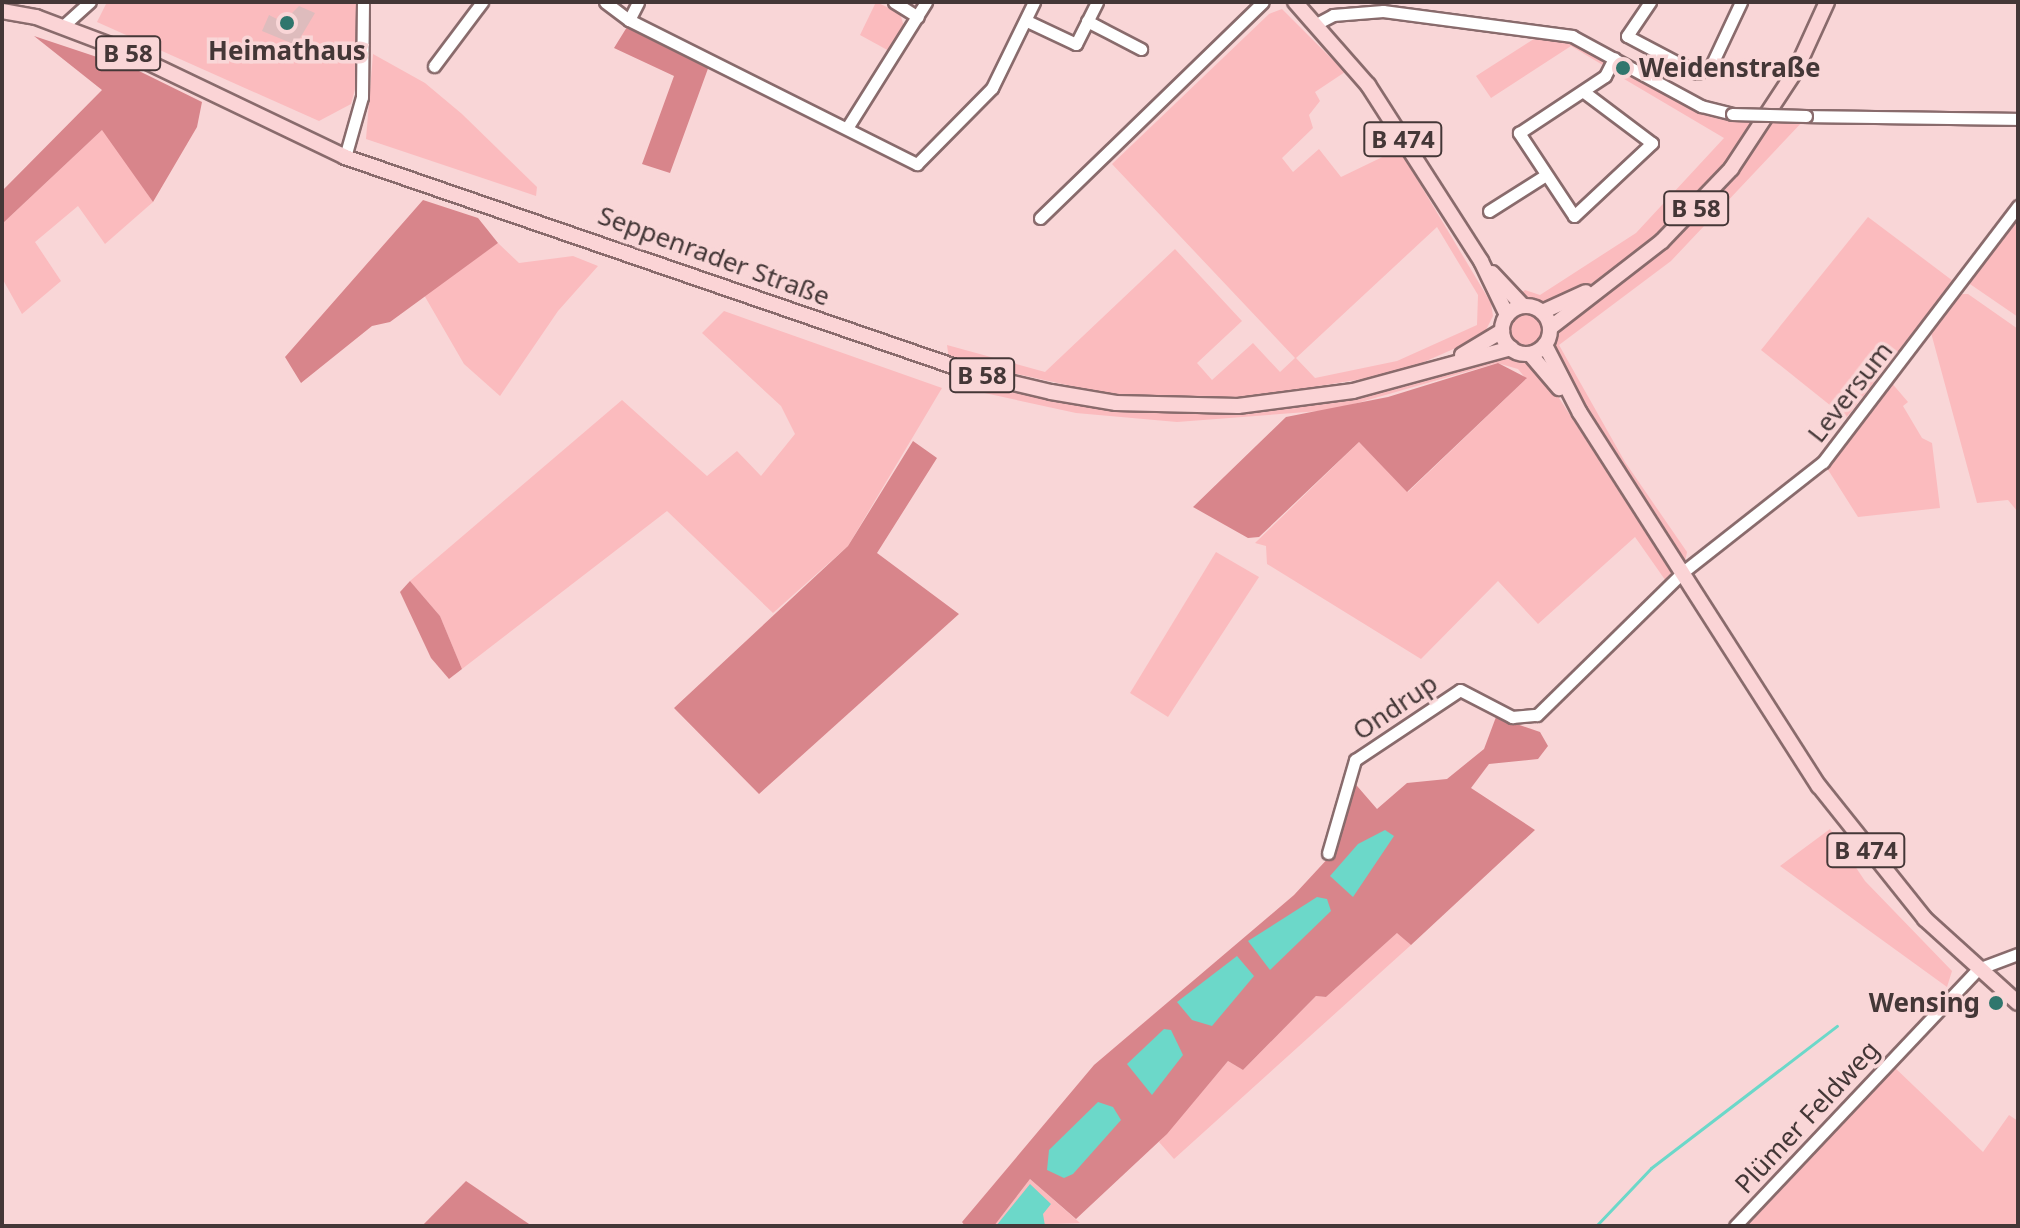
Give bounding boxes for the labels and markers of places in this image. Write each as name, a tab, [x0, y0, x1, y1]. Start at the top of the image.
marker: Heimathaus	[278, 14, 296, 32]
place label: Heimathaus	[208, 35, 366, 67]
place label: Weidenstraße	[1639, 52, 1821, 84]
marker: Weidenstraße	[1614, 59, 1632, 77]
place label: Wensing	[1869, 987, 1980, 1019]
marker: Wensing	[1987, 994, 2005, 1012]

